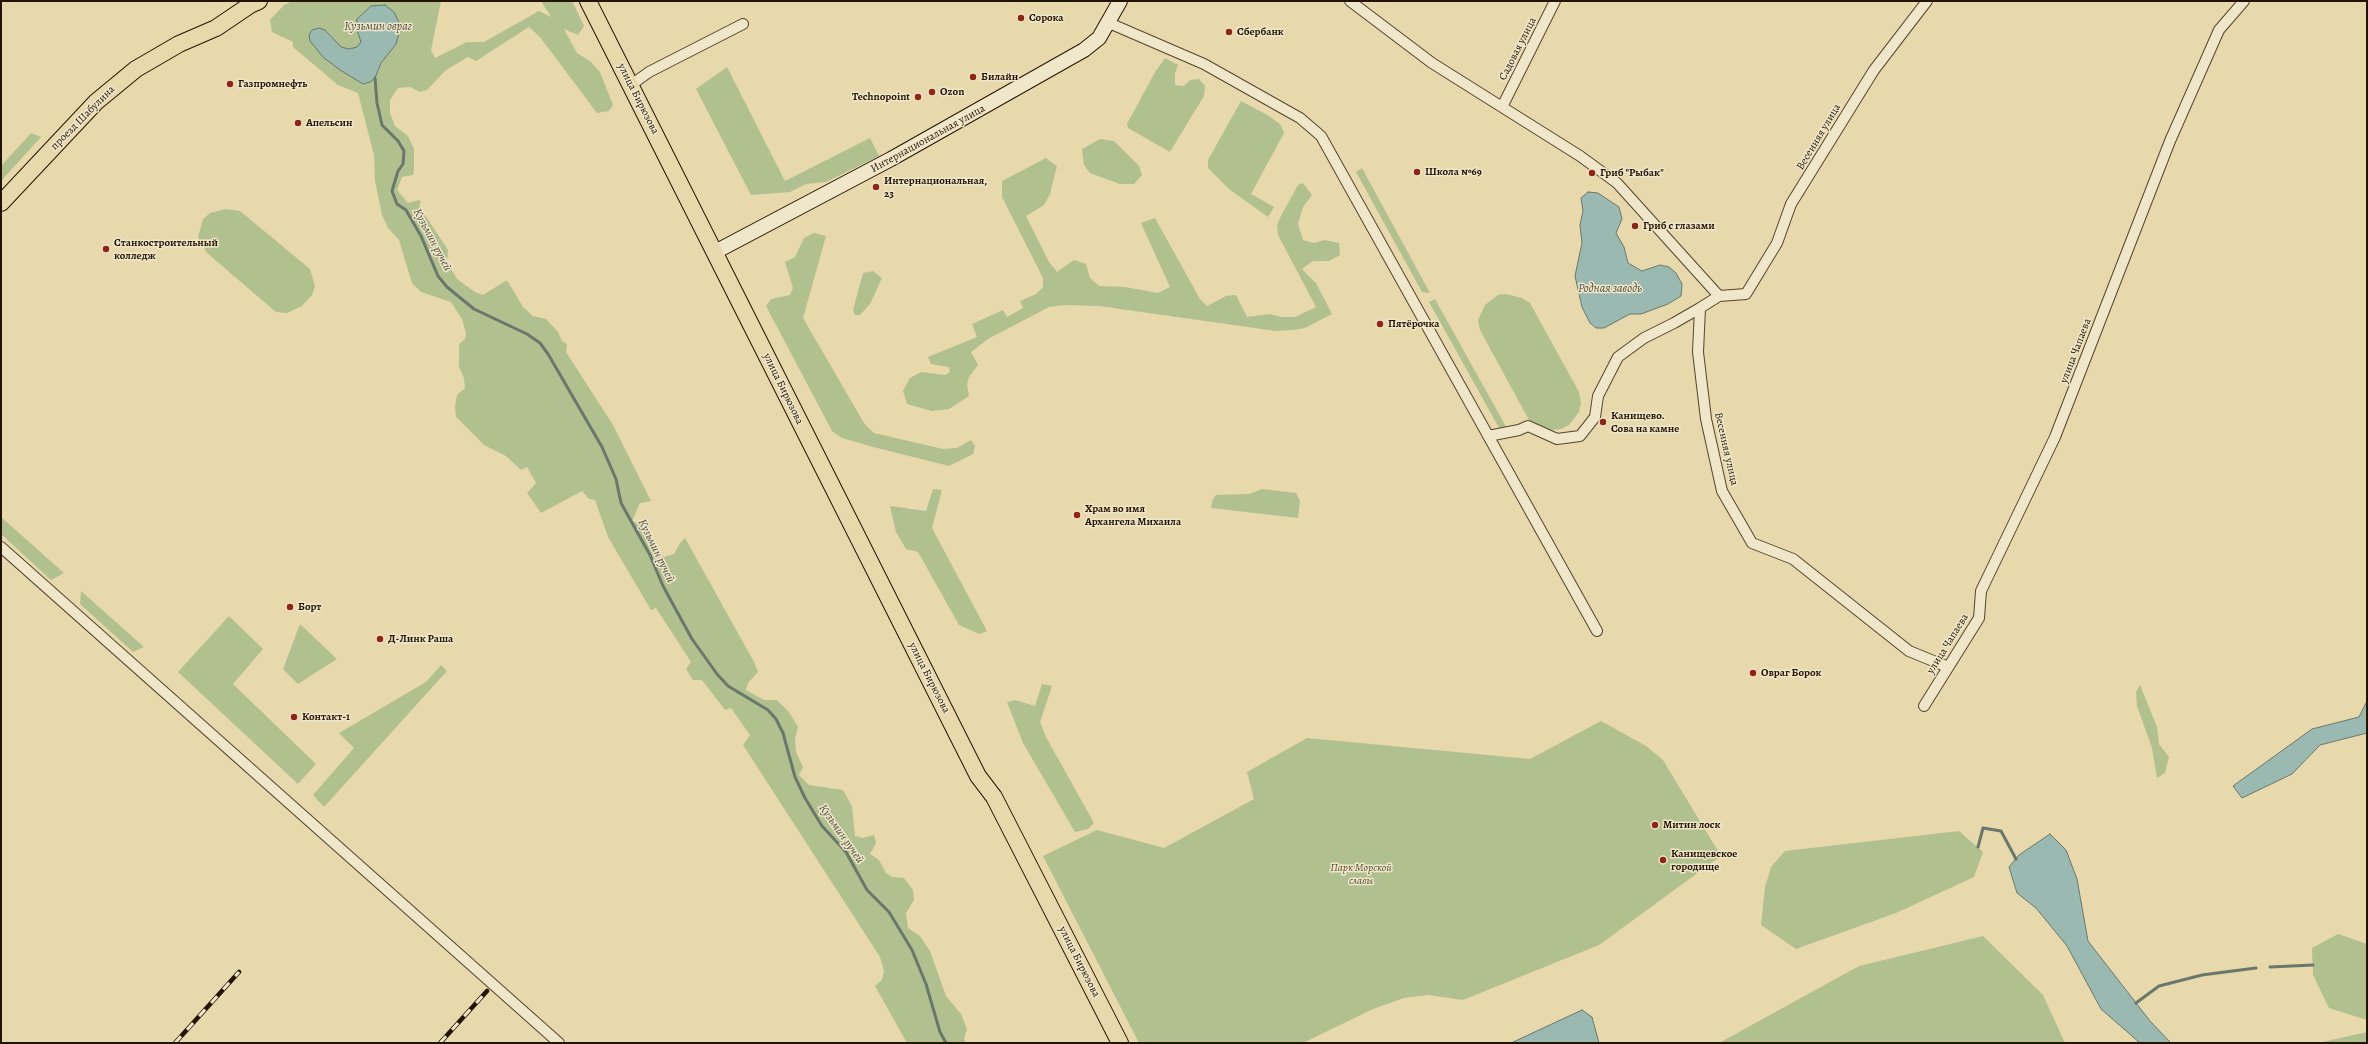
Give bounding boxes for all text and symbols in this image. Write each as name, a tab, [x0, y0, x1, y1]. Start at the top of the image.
place label: Сорока	[1029, 11, 1064, 25]
marker: Сорока	[1016, 13, 1026, 23]
street label: Садовая улица	[1497, 15, 1539, 83]
water label: Кузьмин овраг	[344, 20, 412, 34]
place label: Сбербанк	[1237, 25, 1284, 39]
marker: Сбербанк	[1224, 27, 1234, 37]
street label: улица Бирюзова	[614, 61, 662, 137]
place label: Билайн	[981, 70, 1018, 84]
marker: Билайн	[968, 72, 978, 82]
place label: Газпромнефть	[238, 77, 307, 91]
marker: Газпромнефть	[225, 79, 235, 89]
street label: проезд Шабулина	[48, 83, 118, 153]
place label: Ozon	[940, 85, 964, 99]
marker: Ozon	[927, 87, 937, 97]
place label: Technopoint	[852, 90, 910, 104]
marker: Technopoint	[913, 92, 923, 102]
street label: Интернациональная улица	[869, 102, 987, 176]
street label: Весенняя улица	[1794, 102, 1844, 172]
place label: Апельсин	[306, 116, 353, 130]
marker: Апельсин	[293, 118, 303, 128]
place label: Школа №69	[1425, 165, 1482, 179]
place label: Гриб "Рыбак"	[1600, 166, 1664, 180]
marker: Школа №69	[1412, 167, 1422, 177]
marker: Гриб "Рыбак"	[1587, 168, 1597, 178]
place label: Интернациональная, 23	[884, 174, 987, 200]
marker: Интернациональная, 23	[871, 182, 881, 192]
water label: Кузьмин ручей	[409, 206, 455, 274]
place label: Гриб с глазами	[1643, 219, 1715, 233]
marker: Гриб с глазами	[1630, 221, 1640, 231]
place label: Станкостроительный колледж	[114, 236, 218, 262]
marker: Станкостроительный колледж	[101, 244, 111, 254]
water label: Родная заводь	[1578, 282, 1642, 296]
place label: Пятёрочка	[1388, 317, 1440, 331]
street label: улица Чапаева	[2058, 317, 2094, 385]
marker: Пятёрочка	[1375, 319, 1385, 329]
street label: улица Бирюзова	[760, 351, 806, 427]
place label: Канищево. Сова на камне	[1611, 409, 1679, 435]
street label: Весенняя улица	[1711, 411, 1741, 487]
marker: Канищево. Сова на камне	[1598, 417, 1608, 427]
place label: Храм во имя Архангела Михаила	[1085, 502, 1181, 528]
marker: Храм во имя Архангела Михаила	[1072, 510, 1082, 520]
water label: Кузьмин ручей	[634, 517, 678, 585]
place label: Борт	[298, 600, 321, 614]
marker: Борт	[285, 602, 295, 612]
street label: улица Чапаева	[1924, 612, 1972, 676]
place label: Д-Линк Раша	[388, 632, 453, 646]
marker: Д-Линк Раша	[375, 634, 385, 644]
street label: улица Бирюзова	[905, 640, 953, 716]
place label: Овраг Борок	[1761, 666, 1821, 680]
marker: Овраг Борок	[1748, 668, 1758, 678]
place label: Контакт-1	[302, 710, 350, 724]
marker: Контакт-1	[289, 712, 299, 722]
water label: Кузьмин ручей	[815, 802, 867, 866]
place label: Митин лоск	[1663, 818, 1721, 832]
marker: Митин лоск	[1650, 820, 1660, 830]
place label: Канищевское городище	[1671, 847, 1737, 873]
marker: Канищевское городище	[1658, 855, 1668, 865]
park label: Парк Морской славы	[1330, 861, 1392, 887]
street label: улица Бирюзова	[1055, 924, 1103, 1000]

